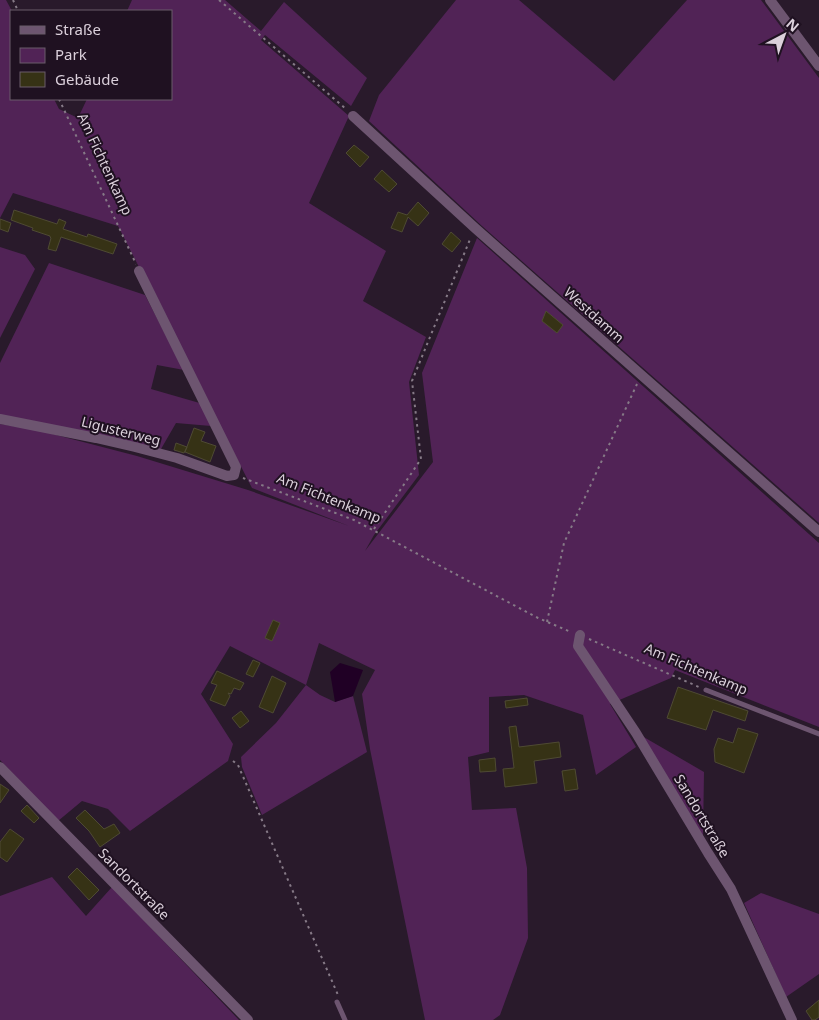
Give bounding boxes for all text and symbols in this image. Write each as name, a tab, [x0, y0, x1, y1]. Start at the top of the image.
legend	[10, 10, 172, 100]
north arrow	[759, 10, 809, 60]
text: N	[782, 14, 803, 36]
text: Straße	[55, 19, 101, 39]
text: Park	[55, 44, 87, 64]
text: Gebäude	[55, 69, 119, 89]
street label: Am Fichtenkamp	[73, 110, 137, 218]
street label: Westdamm	[560, 282, 629, 347]
street label: Ligusterweg	[79, 411, 163, 450]
street label: Am Fichtenkamp	[274, 468, 384, 527]
street label: Am Fichtenkamp	[642, 638, 751, 699]
street label: Sandortstraße	[670, 771, 735, 861]
street label: Sandortstraße	[94, 844, 174, 924]

